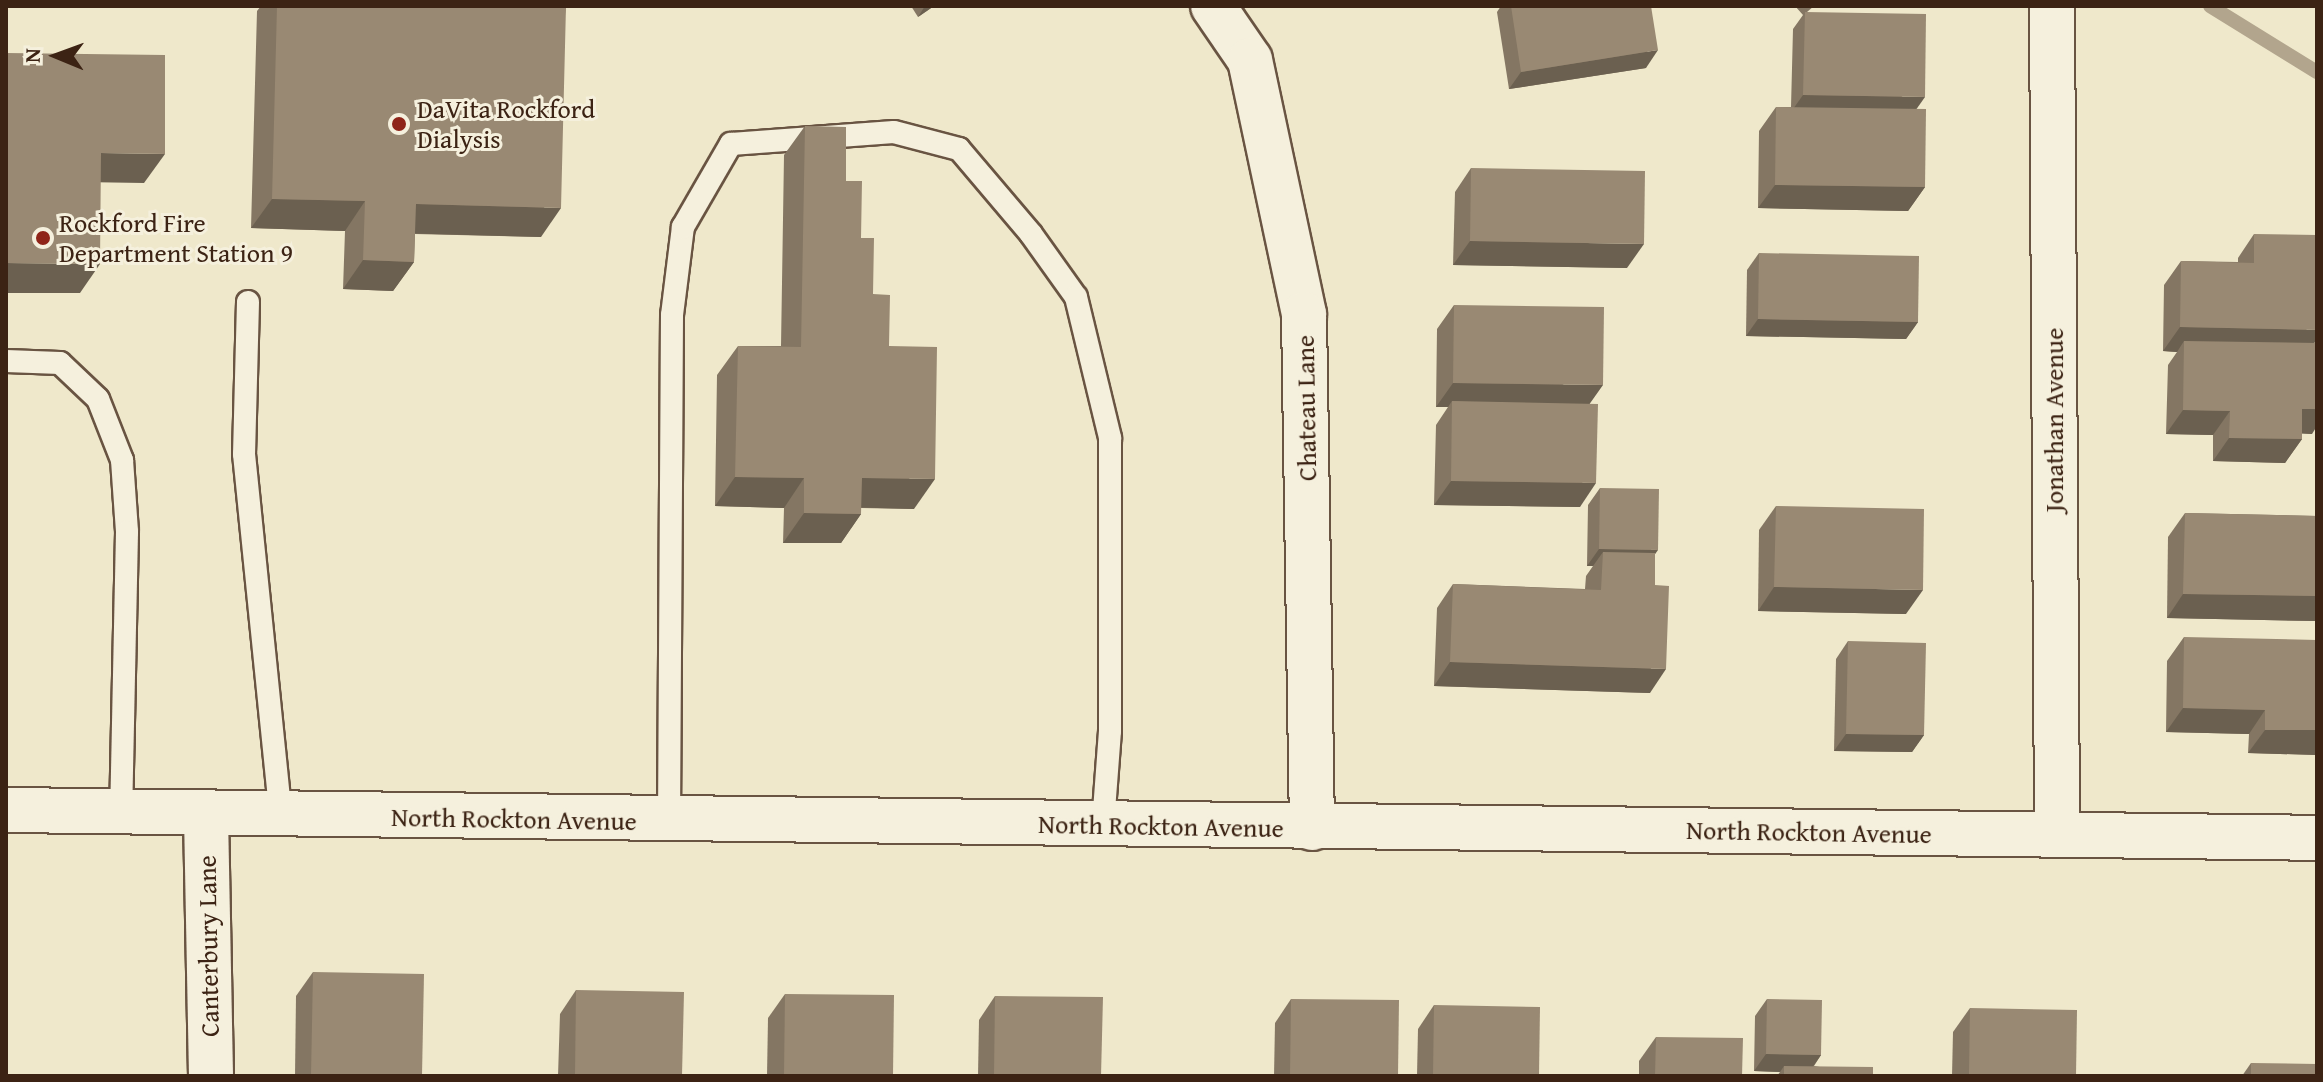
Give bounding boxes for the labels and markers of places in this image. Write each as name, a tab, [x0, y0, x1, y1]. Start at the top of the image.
place label: DaVita Rockford Dialysis	[417, 93, 595, 154]
marker: DaVita Rockford Dialysis	[388, 113, 410, 135]
place label: Rockford Fire Department Station 9	[59, 207, 293, 268]
marker: Rockford Fire Department Station 9	[34, 229, 52, 247]

